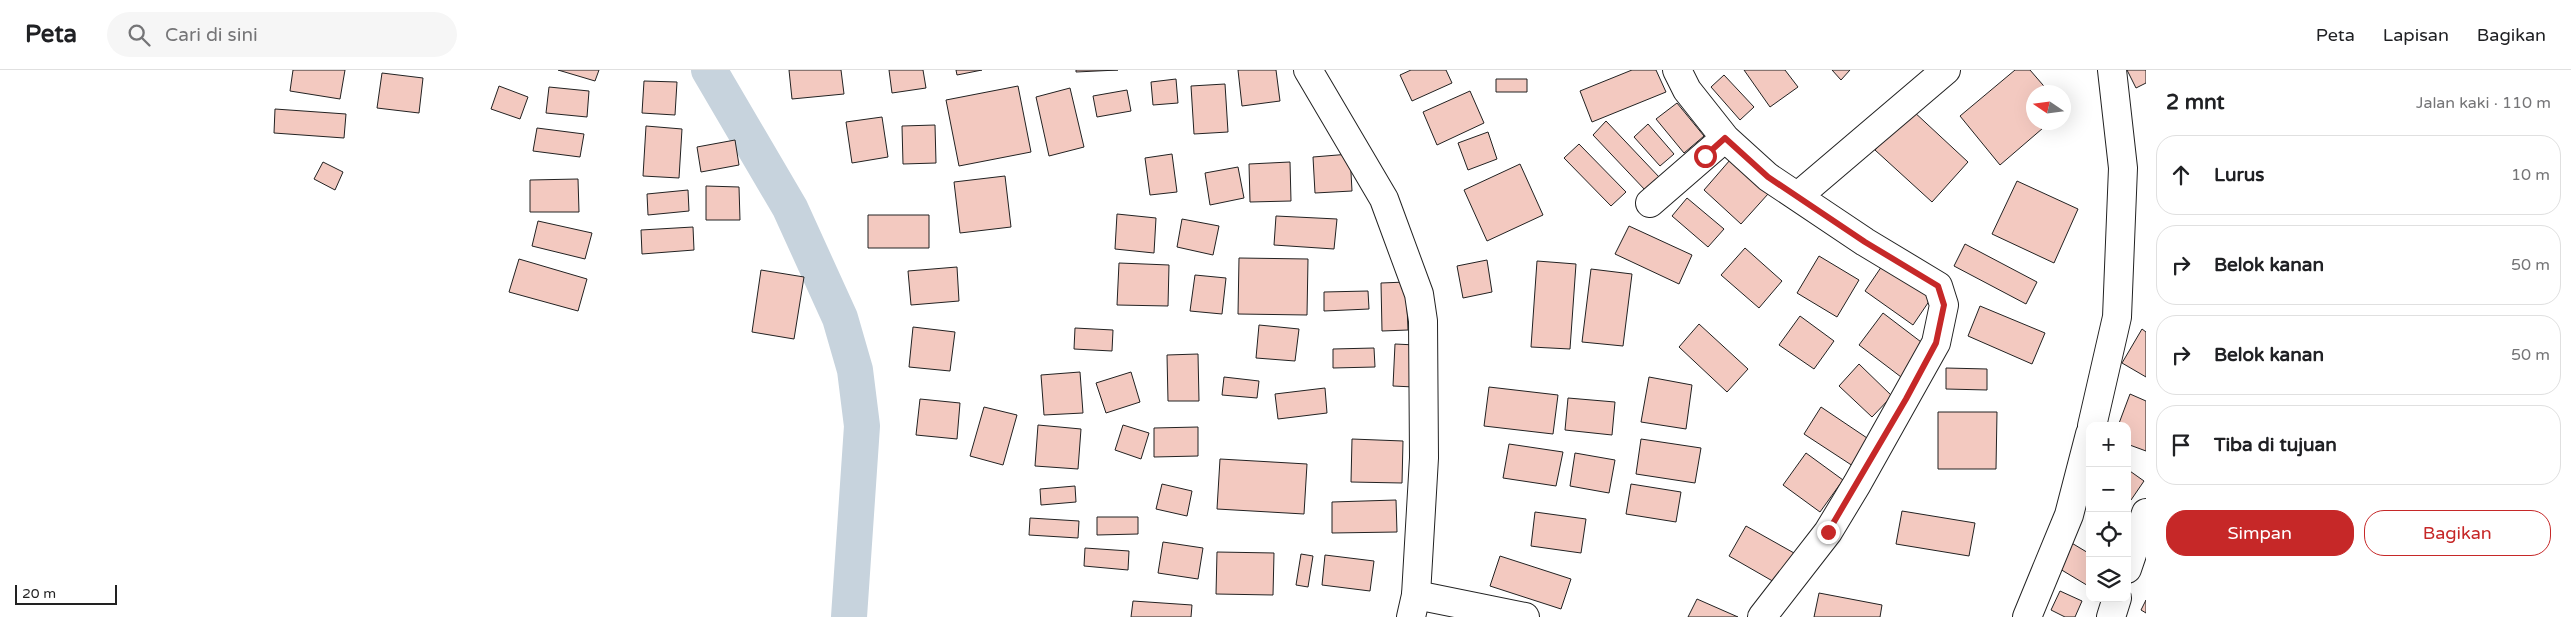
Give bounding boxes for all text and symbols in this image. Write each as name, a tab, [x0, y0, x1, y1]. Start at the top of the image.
search box	[107, 12, 457, 57]
text: Peta	[25, 20, 77, 49]
icon: search	[125, 21, 153, 49]
text: Cari di sini	[165, 24, 258, 46]
text: Peta	[2316, 24, 2355, 46]
text: Lapisan	[2383, 24, 2449, 46]
text: Bagikan	[2477, 24, 2546, 46]
north arrow	[2026, 85, 2071, 130]
text: 2 mnt	[2166, 90, 2225, 115]
text: Jalan kaki · 110 m	[2416, 93, 2551, 113]
route start	[1694, 145, 1717, 168]
icon: ahead	[2167, 161, 2195, 189]
text: Lurus	[2214, 164, 2264, 186]
text: 10 m	[2511, 165, 2550, 185]
icon: right	[2167, 251, 2195, 279]
text: Belok kanan	[2214, 254, 2324, 276]
text: 50 m	[2511, 255, 2550, 275]
icon: right	[2167, 341, 2195, 369]
text: Belok kanan	[2214, 344, 2324, 366]
text: 50 m	[2511, 345, 2550, 365]
map controls	[2086, 422, 2131, 602]
button: +	[2086, 422, 2131, 467]
icon: arrive	[2167, 431, 2195, 459]
text: Tiba di tujuan	[2214, 434, 2337, 456]
button: −	[2086, 467, 2131, 512]
button: Simpan	[2166, 510, 2354, 556]
button: Bagikan	[2364, 510, 2551, 556]
button: locate	[2086, 512, 2131, 557]
route end	[1817, 521, 1840, 544]
button: layers	[2086, 557, 2131, 602]
scale bar	[15, 582, 118, 605]
text: 20 m	[22, 585, 56, 602]

